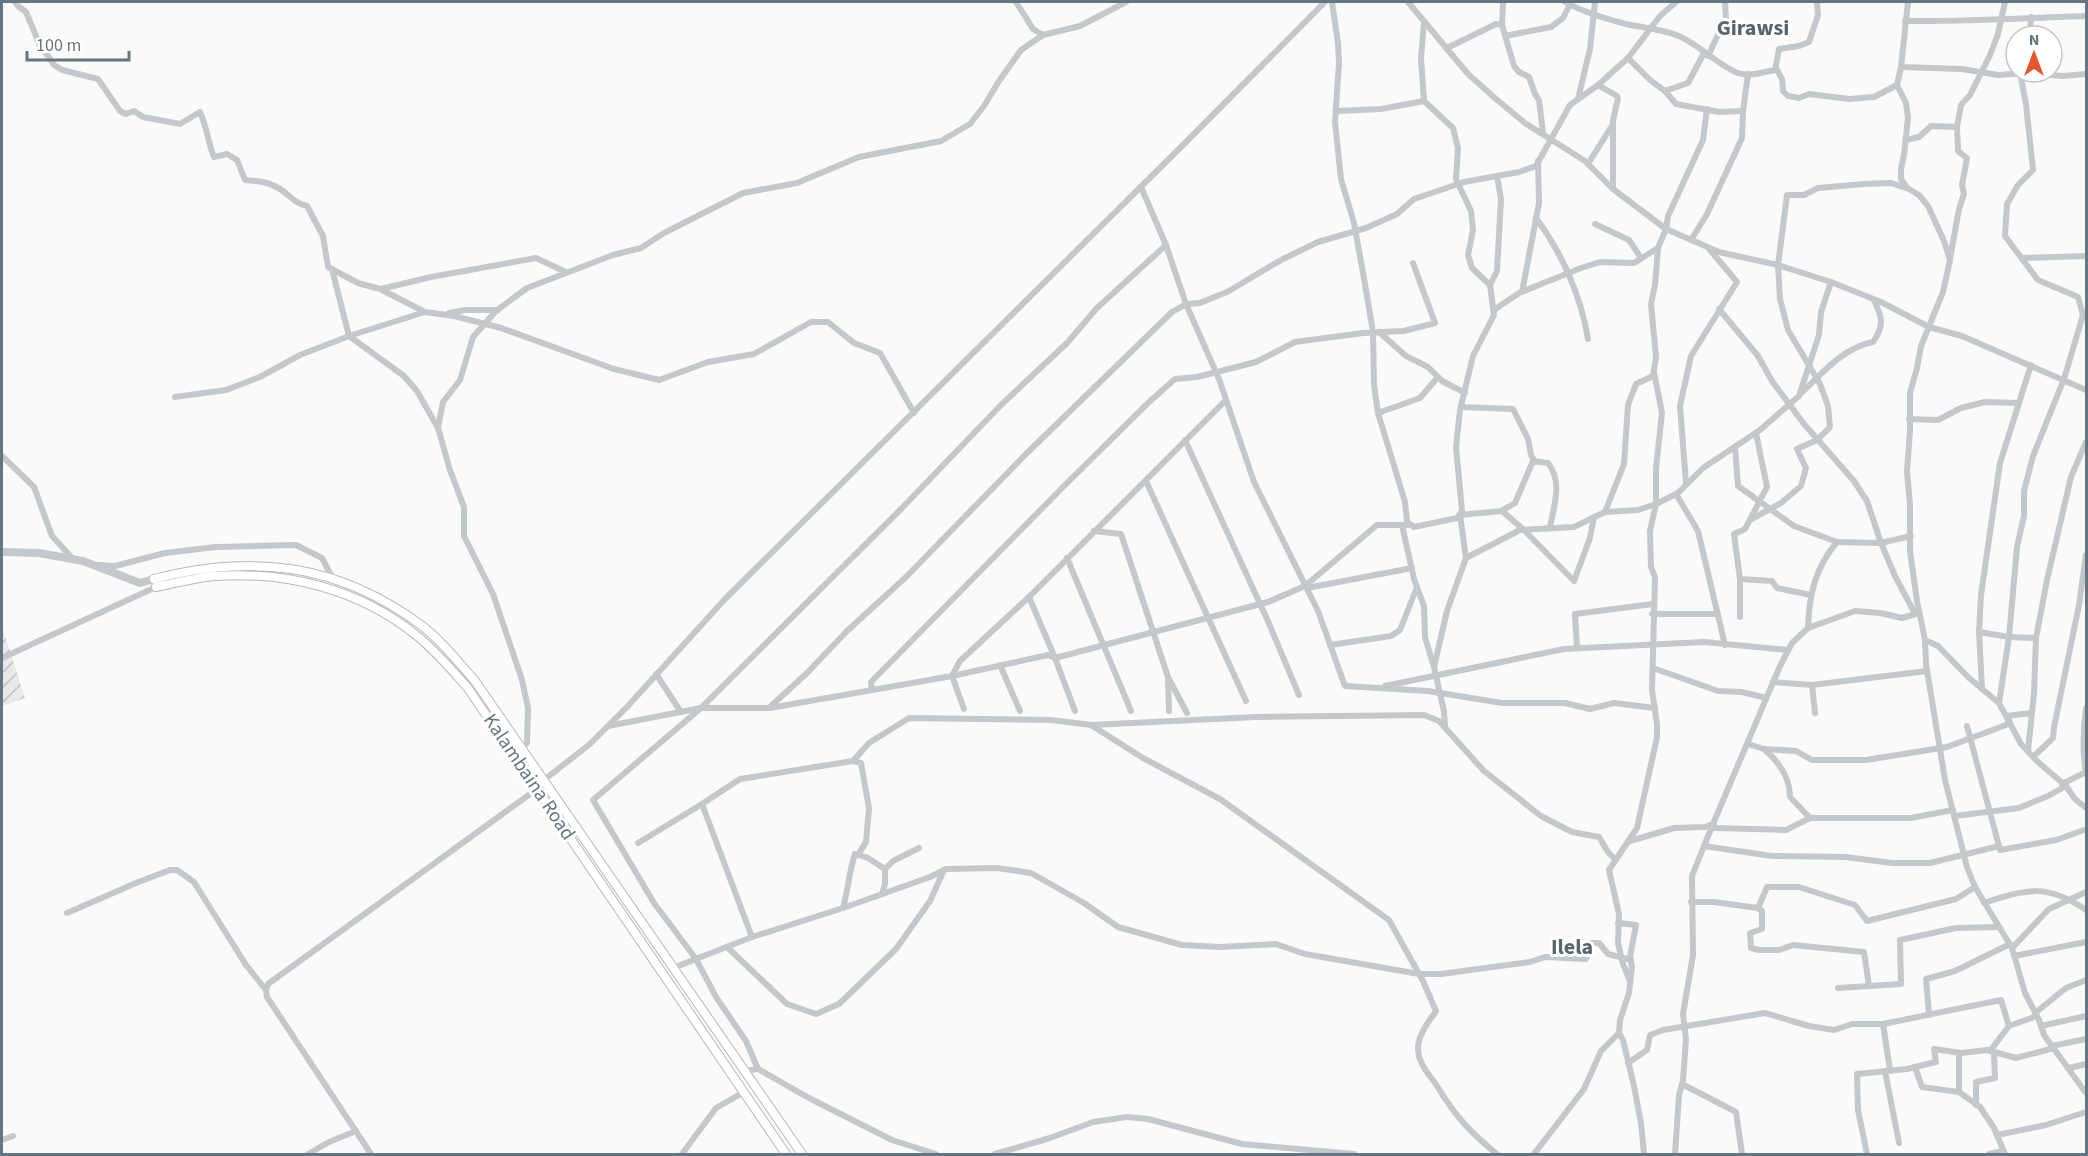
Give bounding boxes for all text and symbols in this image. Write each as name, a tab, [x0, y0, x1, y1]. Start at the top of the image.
district label: Girawsi	[1717, 12, 1789, 44]
scale bar	[27, 24, 129, 62]
north arrow	[2004, 24, 2064, 84]
text: N	[2029, 29, 2039, 51]
text: 100 m	[36, 33, 81, 58]
street label: Kalambaina Road	[476, 708, 582, 846]
district label: Ilela	[1551, 931, 1593, 963]

